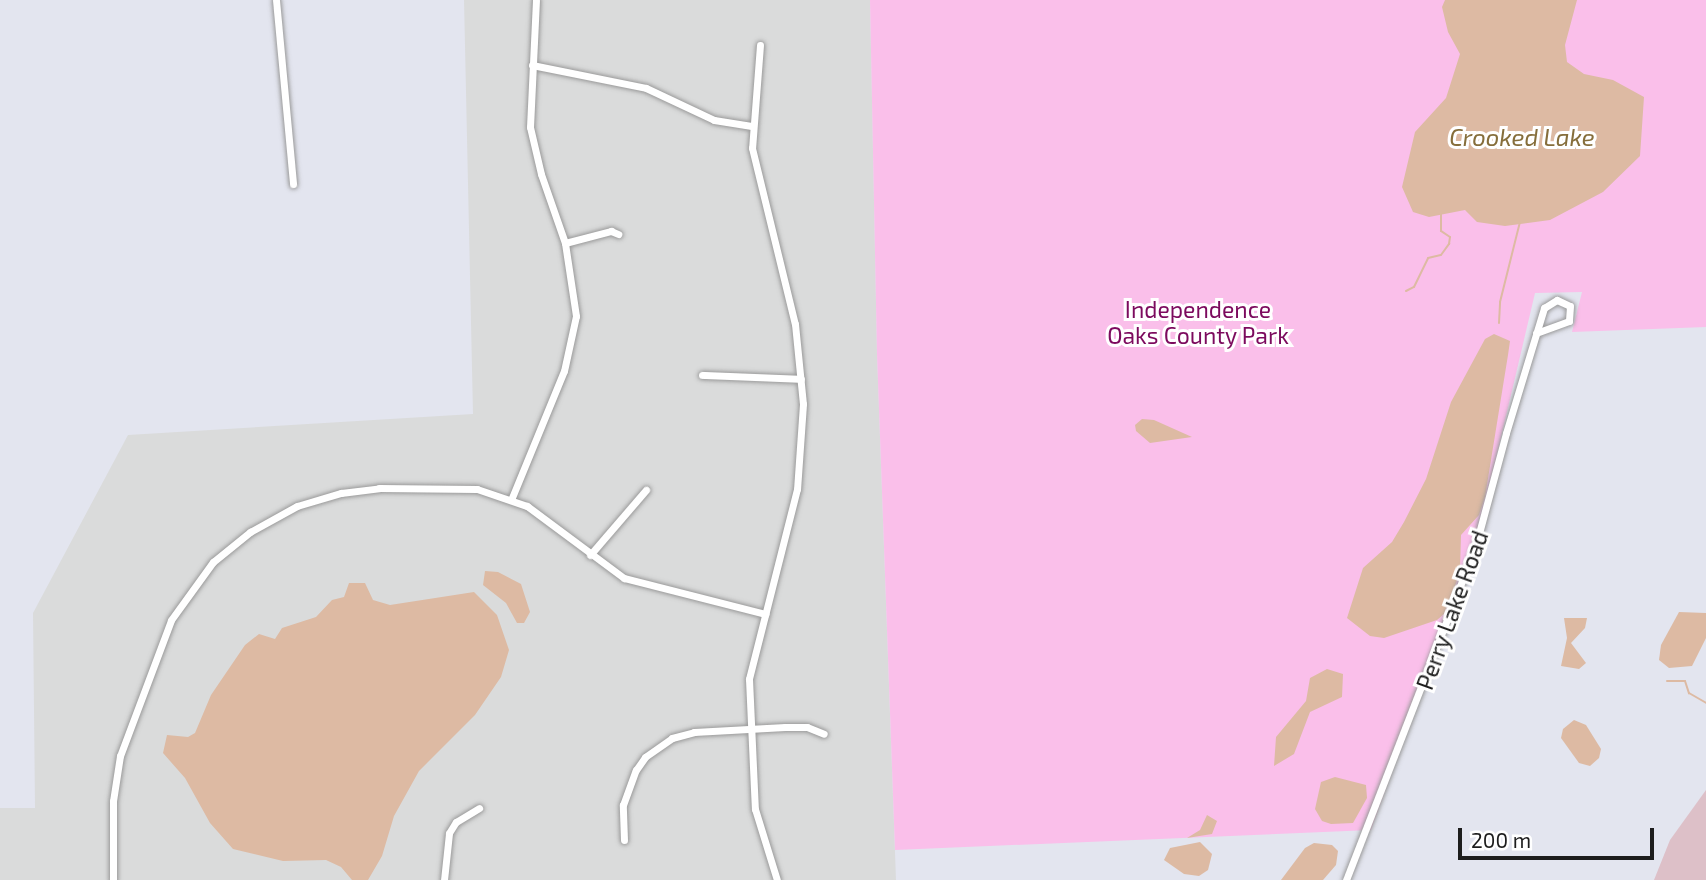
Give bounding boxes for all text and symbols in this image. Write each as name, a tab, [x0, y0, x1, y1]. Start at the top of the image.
water label: Crooked Lake	[1449, 123, 1595, 151]
park label: Independence Oaks County Park	[1107, 295, 1289, 349]
street label: Perry Lake Road	[1410, 526, 1494, 694]
scale bar	[1461, 814, 1657, 858]
text: 200 m	[1471, 827, 1531, 852]

